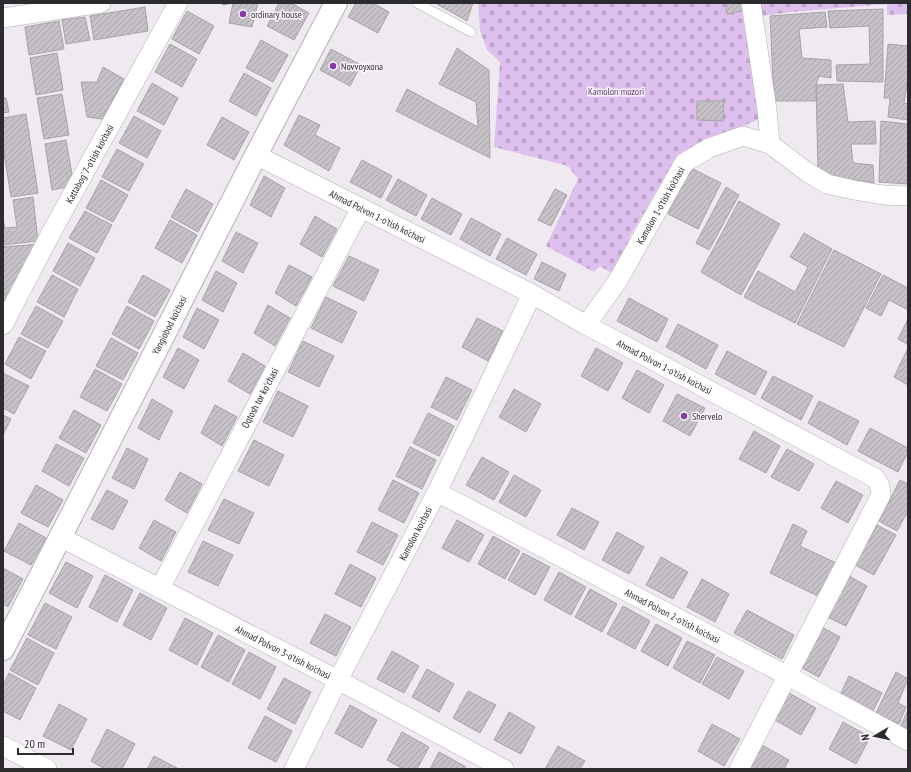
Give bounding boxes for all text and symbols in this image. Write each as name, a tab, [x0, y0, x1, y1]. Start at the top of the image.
place label: ordinary house	[251, 8, 302, 21]
marker: ordinary house	[238, 9, 248, 19]
place label: Novvoyxona	[341, 60, 383, 73]
marker: Novvoyxona	[328, 61, 338, 71]
park label: Kamolon mozori	[588, 85, 644, 98]
street label: Kattabog' 7-o'tish ko'chasi	[62, 122, 116, 205]
street label: Kamolon 1-o'tish ko'chasi	[633, 164, 687, 246]
street label: Ahmad Polvon 1-o'tish ko'chasi	[327, 187, 428, 246]
street label: Yangiobod ko'chasi	[148, 293, 189, 357]
street label: Ahmad Polvon 1-o'tish ko'chasi	[615, 336, 714, 397]
street label: Oqtosh tor koʻchasi	[239, 366, 281, 430]
place label: Shervelo	[692, 410, 722, 423]
marker: Shervelo	[679, 411, 689, 421]
street label: Kamolon ko'chasi	[396, 504, 435, 562]
street label: Ahmad Polvon 2-o'tish ko'chasi	[623, 585, 723, 646]
street label: Ahmad Polvon 3-o'tish ko'chasi	[233, 622, 333, 682]
north arrow	[855, 716, 895, 756]
scale bar	[18, 730, 73, 756]
text: N	[858, 733, 873, 742]
text: 20 m	[24, 736, 45, 751]

